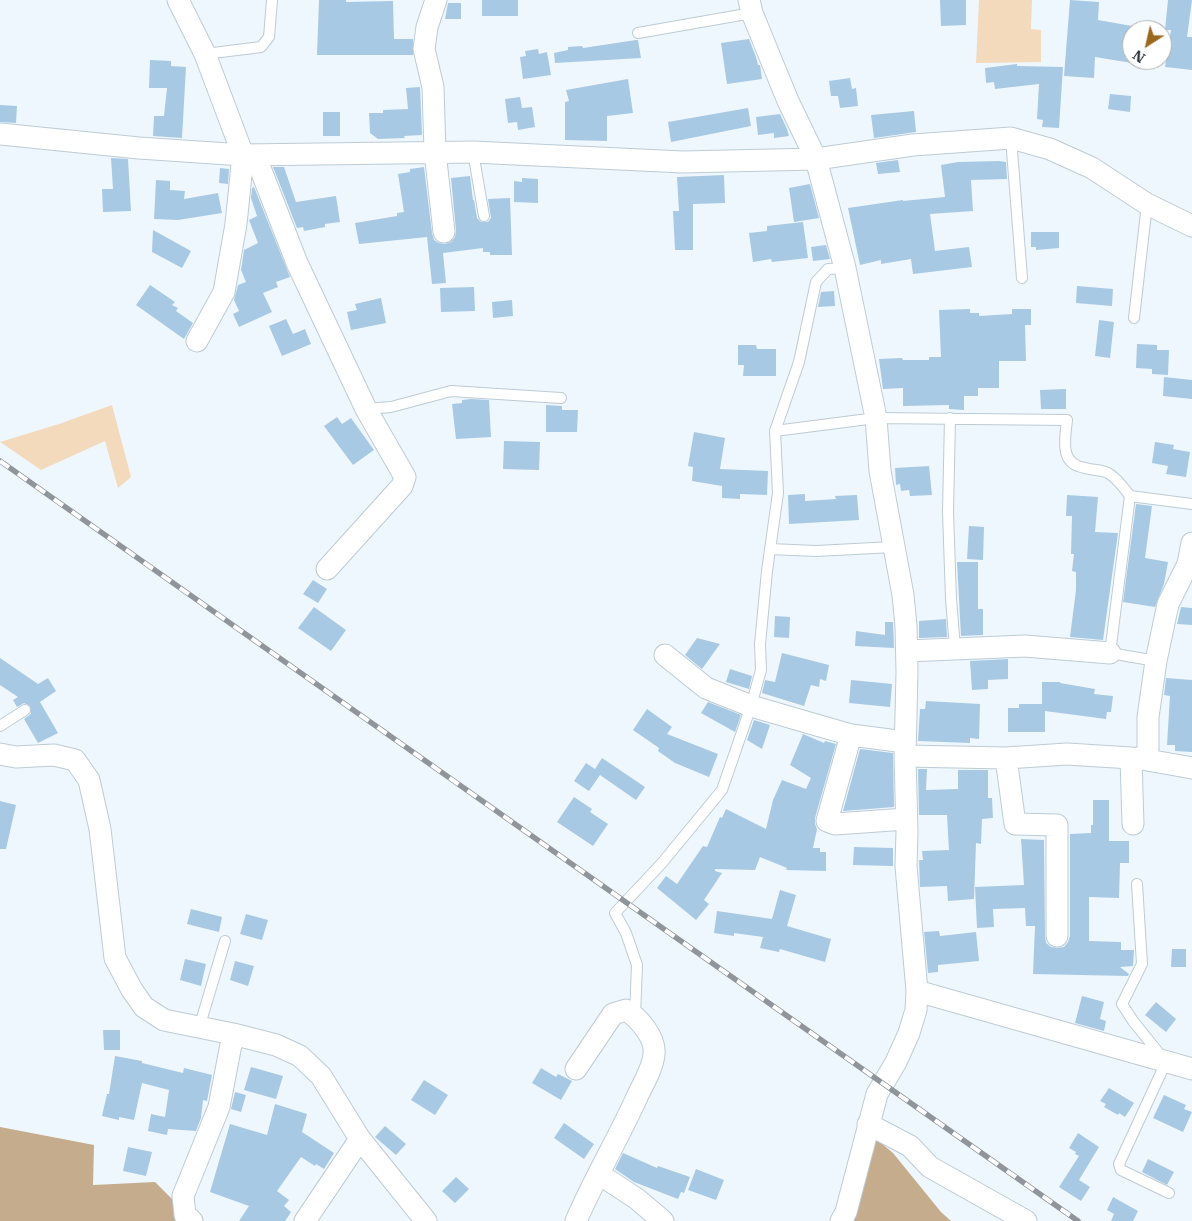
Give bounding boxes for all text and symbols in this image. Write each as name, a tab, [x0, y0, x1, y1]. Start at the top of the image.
north arrow	[1122, 20, 1172, 70]
text: N	[1129, 46, 1149, 67]

